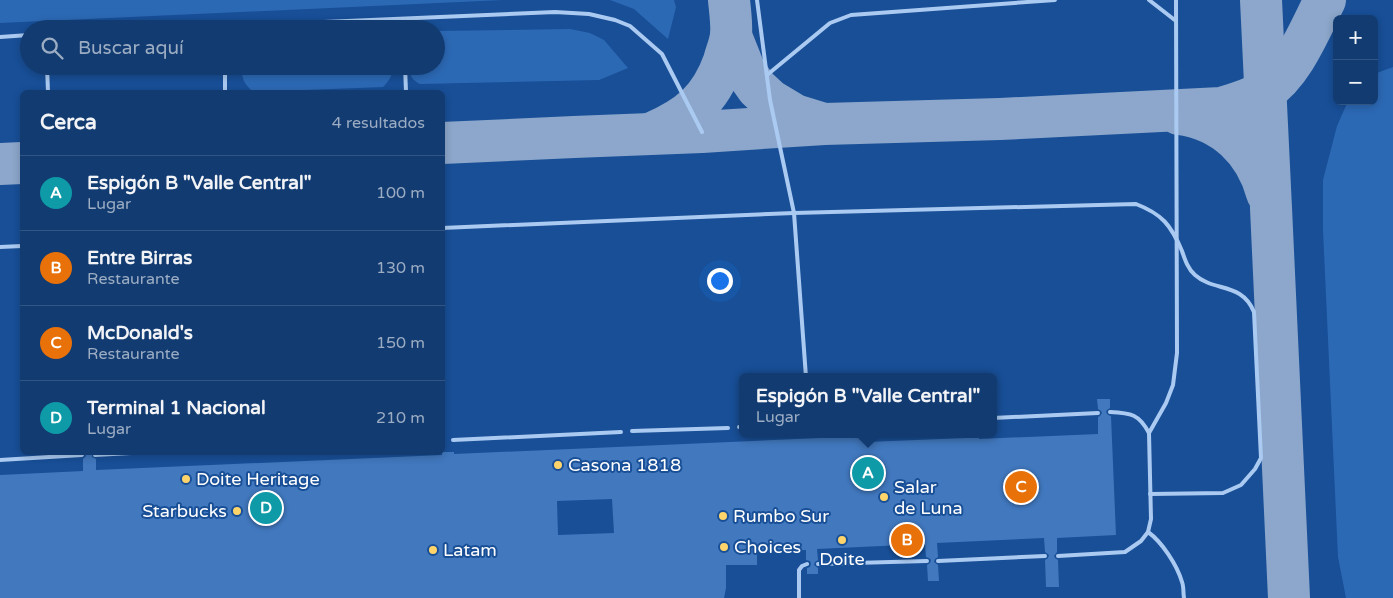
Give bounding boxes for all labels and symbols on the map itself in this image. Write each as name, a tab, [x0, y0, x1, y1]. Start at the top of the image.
your location	[707, 268, 733, 294]
place label: Casona 1818	[568, 454, 681, 476]
pin: A	[852, 454, 884, 492]
marker: Casona 1818	[552, 459, 564, 471]
place label: Doite Heritage	[196, 468, 320, 490]
pin: C	[1005, 468, 1037, 506]
marker: Doite Heritage	[180, 473, 192, 485]
place label: Salar de Luna	[894, 476, 963, 519]
pin: D	[250, 489, 282, 527]
marker: Salar de Luna	[878, 491, 890, 503]
place label: Starbucks	[142, 500, 227, 522]
marker: Starbucks	[231, 505, 243, 517]
place label: Rumbo Sur	[733, 505, 829, 527]
marker: Rumbo Sur	[717, 510, 729, 522]
pin: B	[891, 521, 923, 559]
marker: Doite	[836, 534, 848, 546]
place label: Choices	[734, 536, 801, 558]
place label: Latam	[443, 539, 497, 561]
marker: Choices	[718, 541, 730, 553]
marker: Latam	[427, 544, 439, 556]
place label: Doite	[819, 548, 865, 570]

